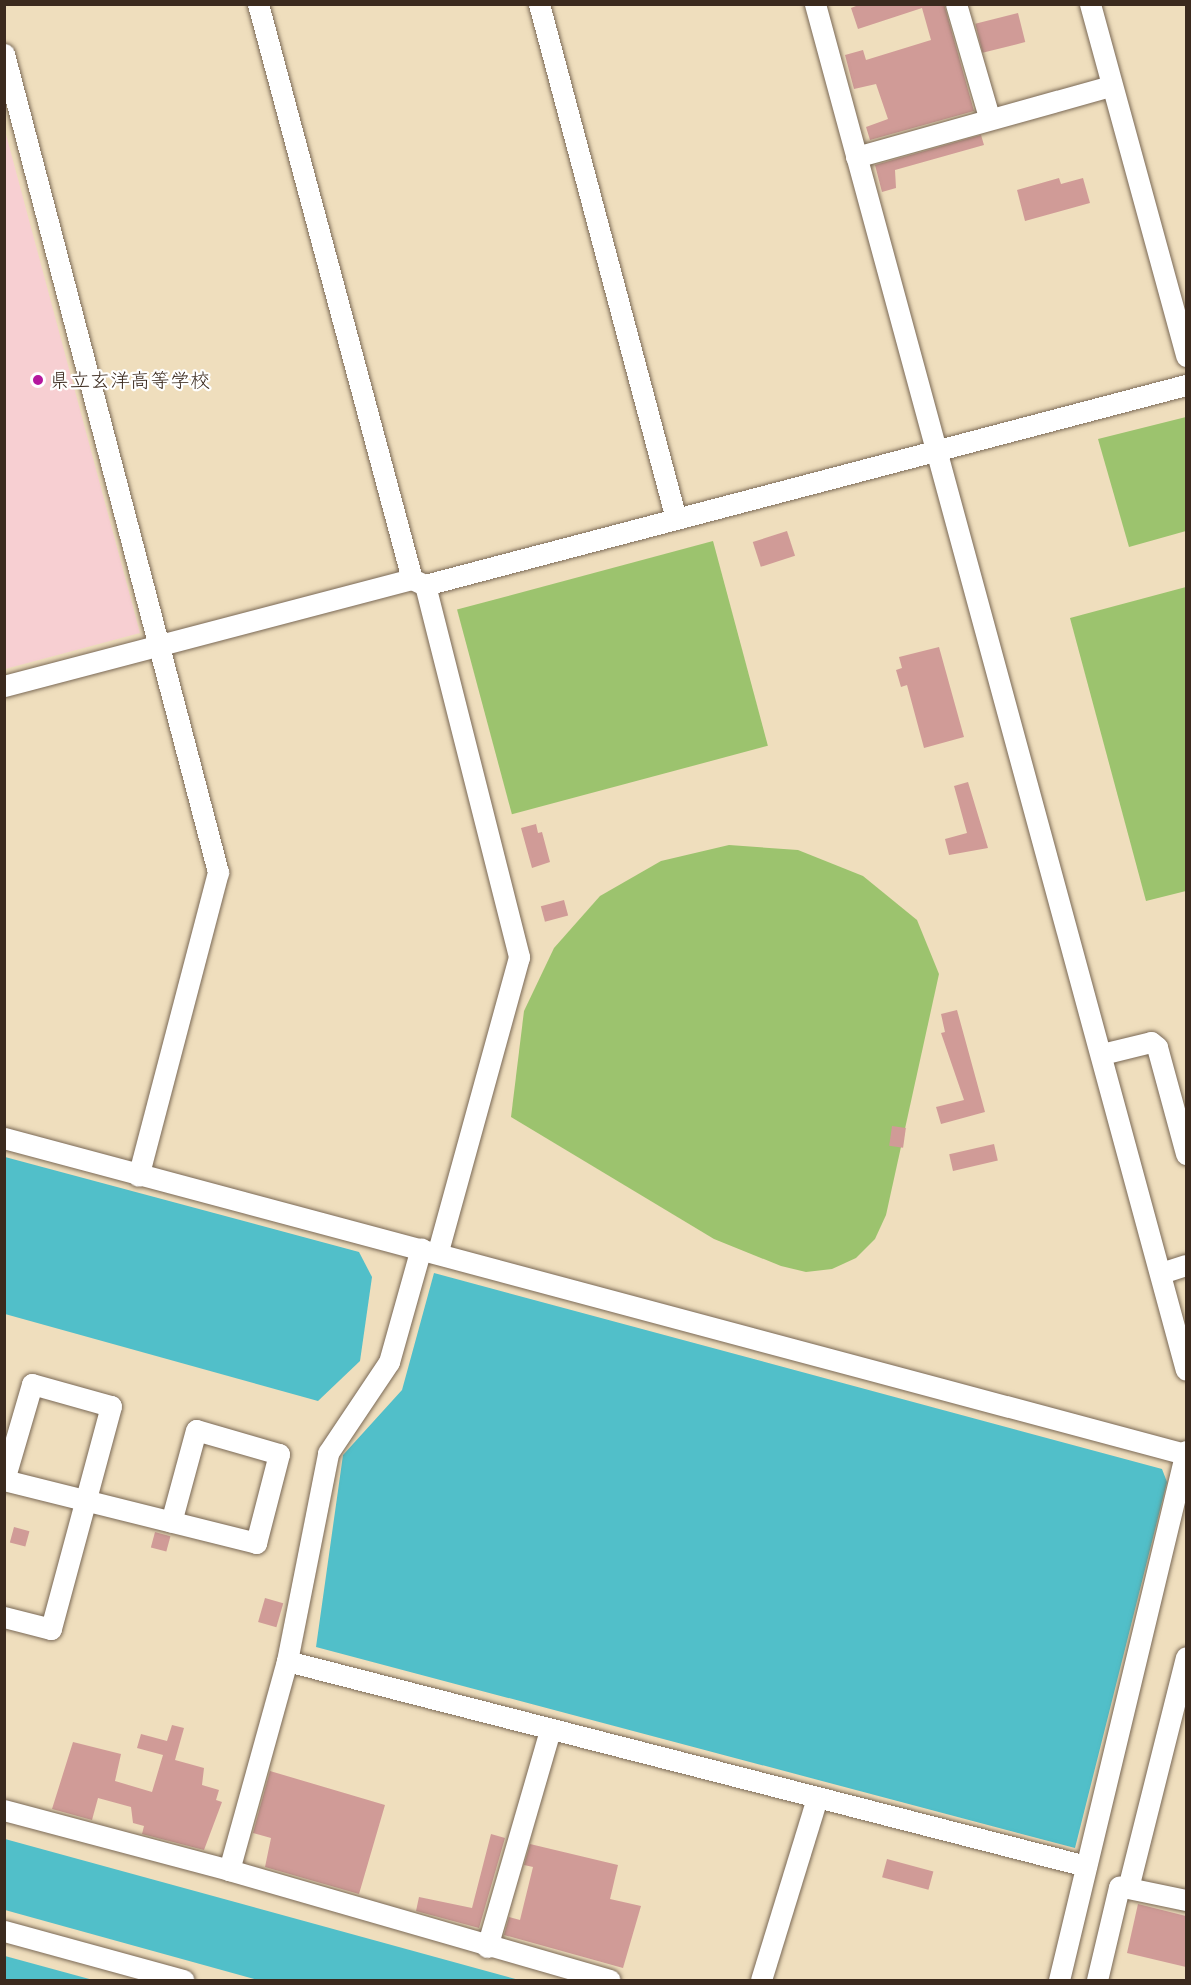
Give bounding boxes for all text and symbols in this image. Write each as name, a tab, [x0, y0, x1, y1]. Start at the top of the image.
place label: 県立玄洋高等学校	[50, 368, 210, 392]
marker: 県立玄洋高等学校	[31, 373, 45, 387]

